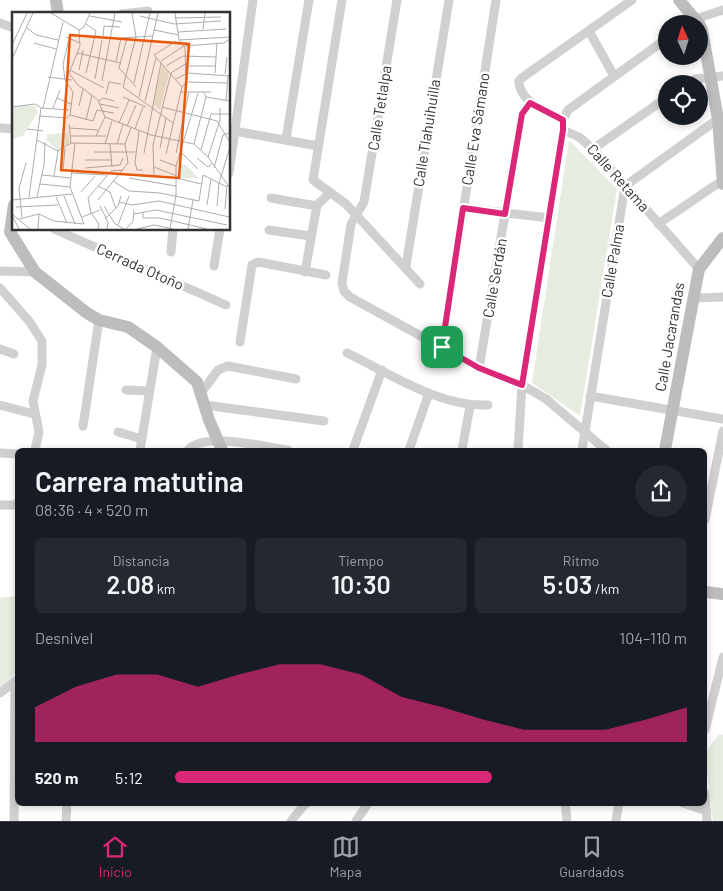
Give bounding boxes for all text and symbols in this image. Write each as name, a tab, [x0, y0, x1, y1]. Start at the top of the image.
inset map	[12, 12, 230, 230]
north arrow	[658, 15, 708, 65]
map controls	[658, 15, 708, 125]
street label: Calle Tetlalpa	[363, 64, 395, 152]
street label: Calle Eva Sámano	[457, 71, 493, 186]
button: locate	[658, 75, 708, 125]
street label: Calle Tlahuihuilla	[409, 78, 443, 188]
street label: Calle Retama	[584, 140, 654, 215]
street label: Calle Palma	[597, 223, 627, 299]
street label: Calle Serdán	[478, 237, 510, 319]
street label: Cerrada Otoño	[94, 239, 187, 293]
street label: Calle Jacarandas	[651, 281, 687, 393]
pin	[421, 326, 463, 368]
icon: arrive	[428, 333, 456, 361]
text: Carrera matutina	[35, 464, 244, 498]
button: share	[635, 465, 687, 517]
text: 08:36 · 4 × 520 m	[35, 500, 148, 519]
text: Distancia	[113, 552, 169, 569]
text: Tiempo	[338, 552, 384, 569]
text: Ritmo	[563, 552, 599, 569]
text: 2.08	[107, 569, 154, 599]
text: 10:30	[331, 569, 391, 599]
text: 5:03	[543, 569, 592, 599]
text: km	[154, 580, 175, 597]
text: /km	[592, 580, 619, 597]
text: Desnivel	[35, 628, 93, 647]
text: 104–110 m	[620, 628, 687, 647]
text: 520 m	[35, 768, 78, 787]
text: 5:12	[115, 768, 143, 787]
tab: Inicio	[99, 833, 132, 880]
tab: Mapa	[330, 833, 362, 880]
tab: Guardados	[559, 833, 624, 880]

